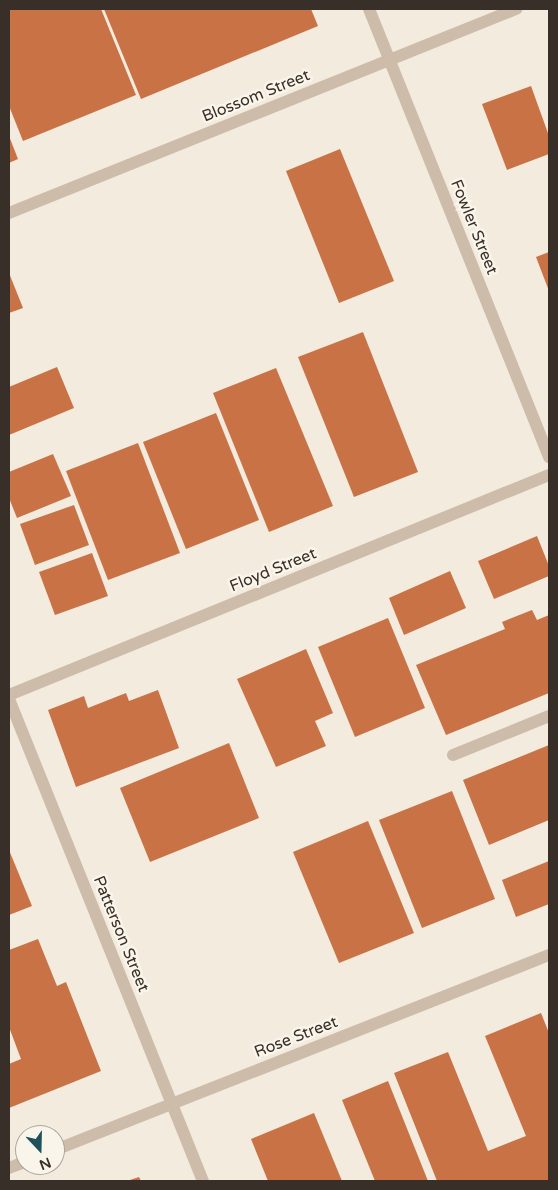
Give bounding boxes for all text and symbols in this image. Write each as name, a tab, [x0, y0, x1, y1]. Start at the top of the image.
street label: Blossom Street	[199, 66, 313, 126]
street label: Fowler Street	[446, 177, 502, 277]
street label: Floyd Street	[227, 544, 319, 596]
street label: Patterson Street	[89, 873, 153, 995]
street label: Rose Street	[252, 1012, 340, 1062]
north arrow	[15, 1125, 65, 1175]
text: N	[37, 1154, 53, 1173]

